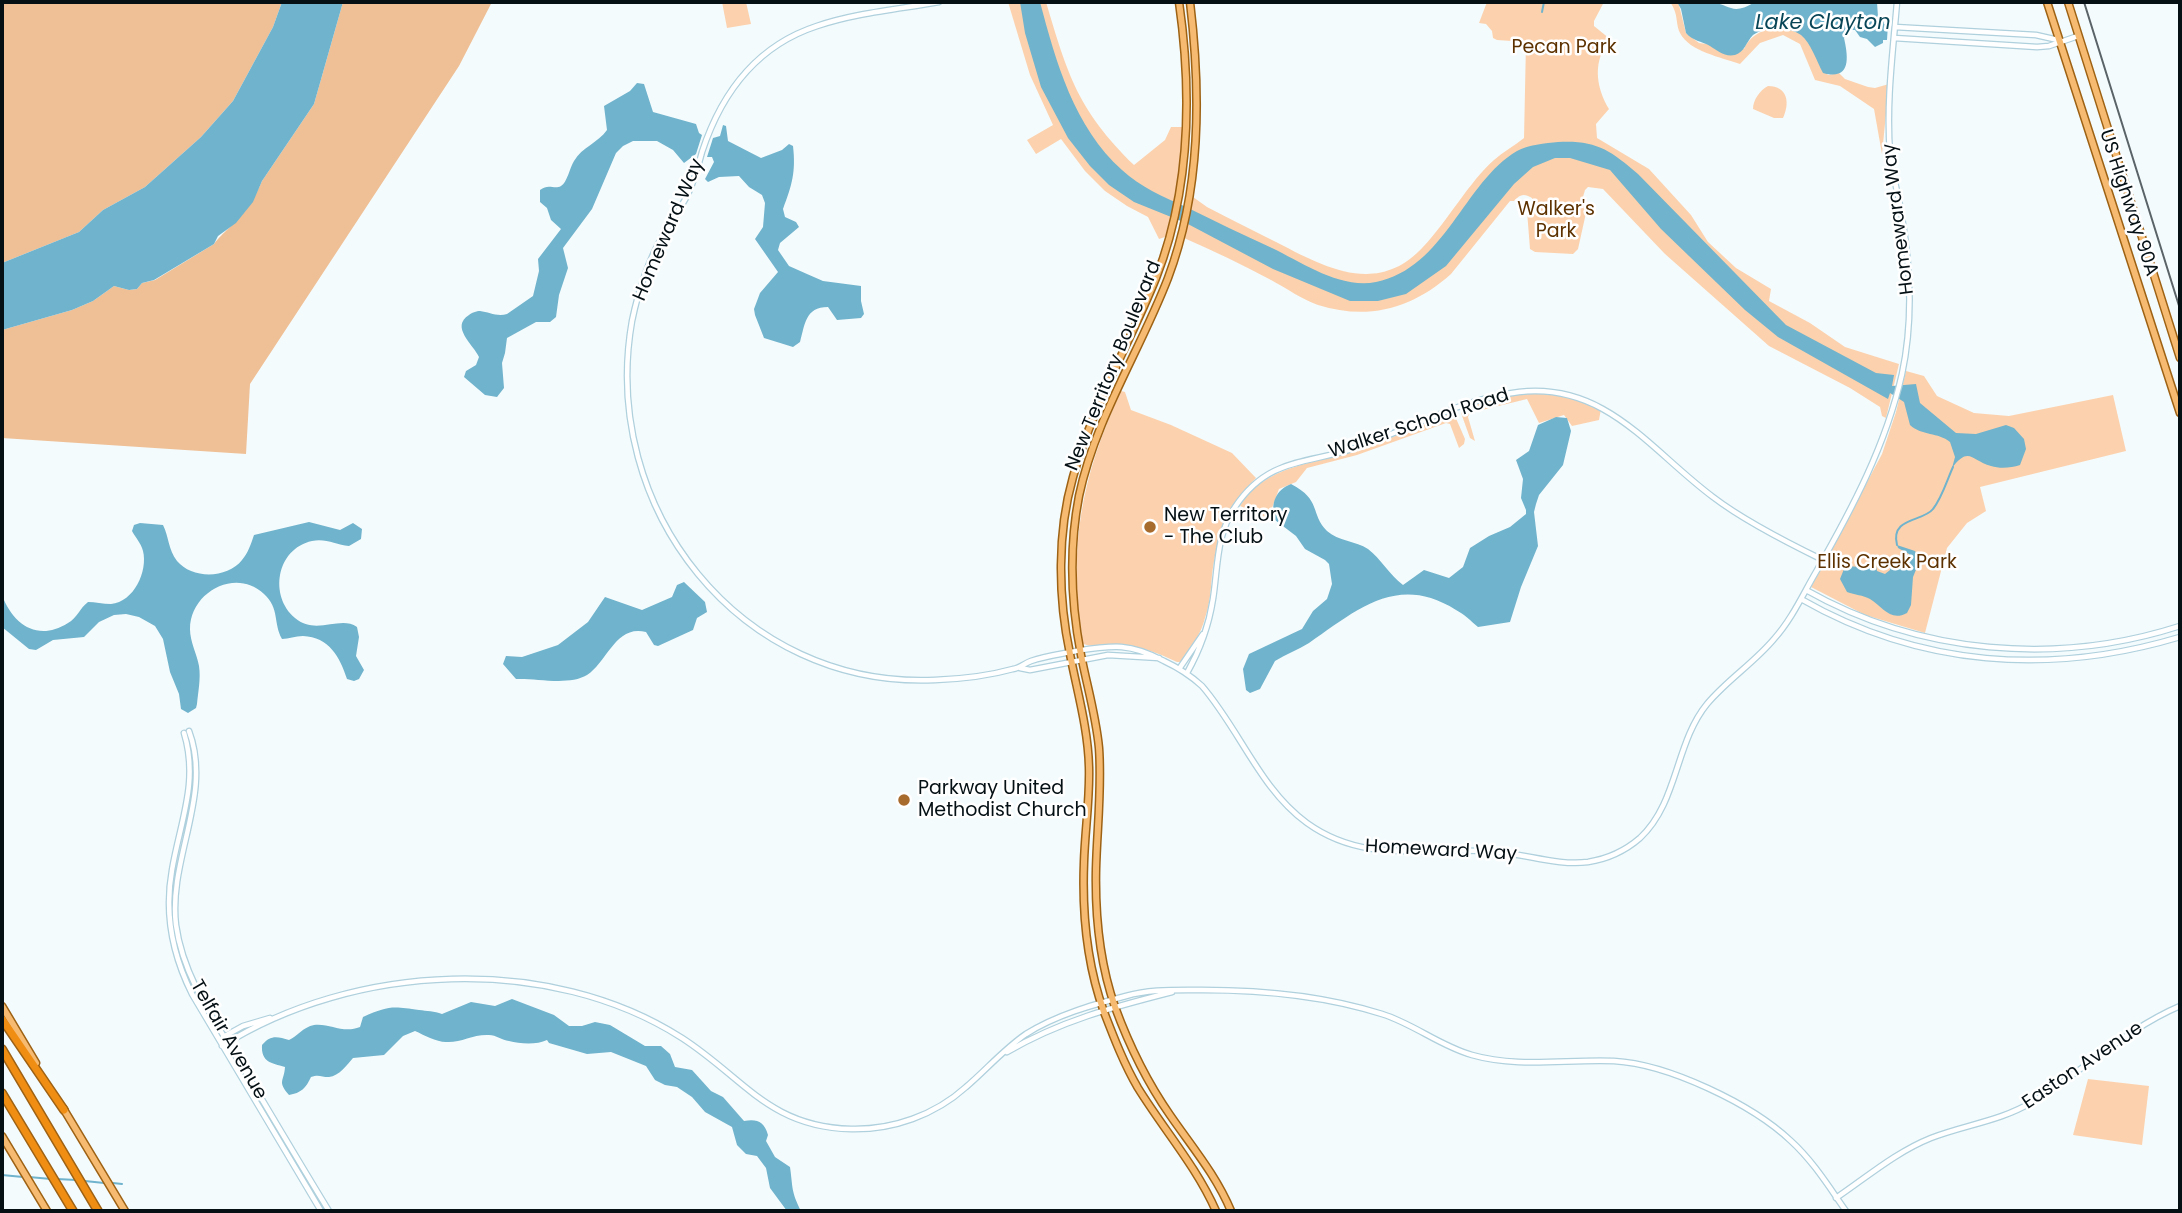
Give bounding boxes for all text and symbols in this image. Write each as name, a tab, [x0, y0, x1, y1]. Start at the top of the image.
water label: Lake Clayton	[1755, 11, 1891, 37]
park label: Pecan Park	[1511, 37, 1617, 59]
street label: US Highway 90A	[2094, 127, 2162, 279]
street label: Homeward Way	[1878, 142, 1920, 296]
street label: Homeward Way	[629, 156, 709, 304]
park label: Walker's Park	[1517, 199, 1595, 243]
street label: New Territory Boulevard	[1061, 258, 1167, 474]
street label: Walker School Road	[1326, 384, 1512, 464]
place label: New Territory - The Club	[1164, 505, 1288, 549]
marker: New Territory - The Club	[1142, 519, 1158, 535]
park label: Ellis Creek Park	[1817, 552, 1957, 574]
place label: Parkway United Methodist Church	[918, 778, 1087, 822]
marker: Parkway United Methodist Church	[896, 792, 912, 808]
street label: Homeward Way	[1364, 836, 1518, 866]
street label: Telfair Avenue	[185, 976, 271, 1104]
street label: Easton Avenue	[2019, 1017, 2147, 1115]

